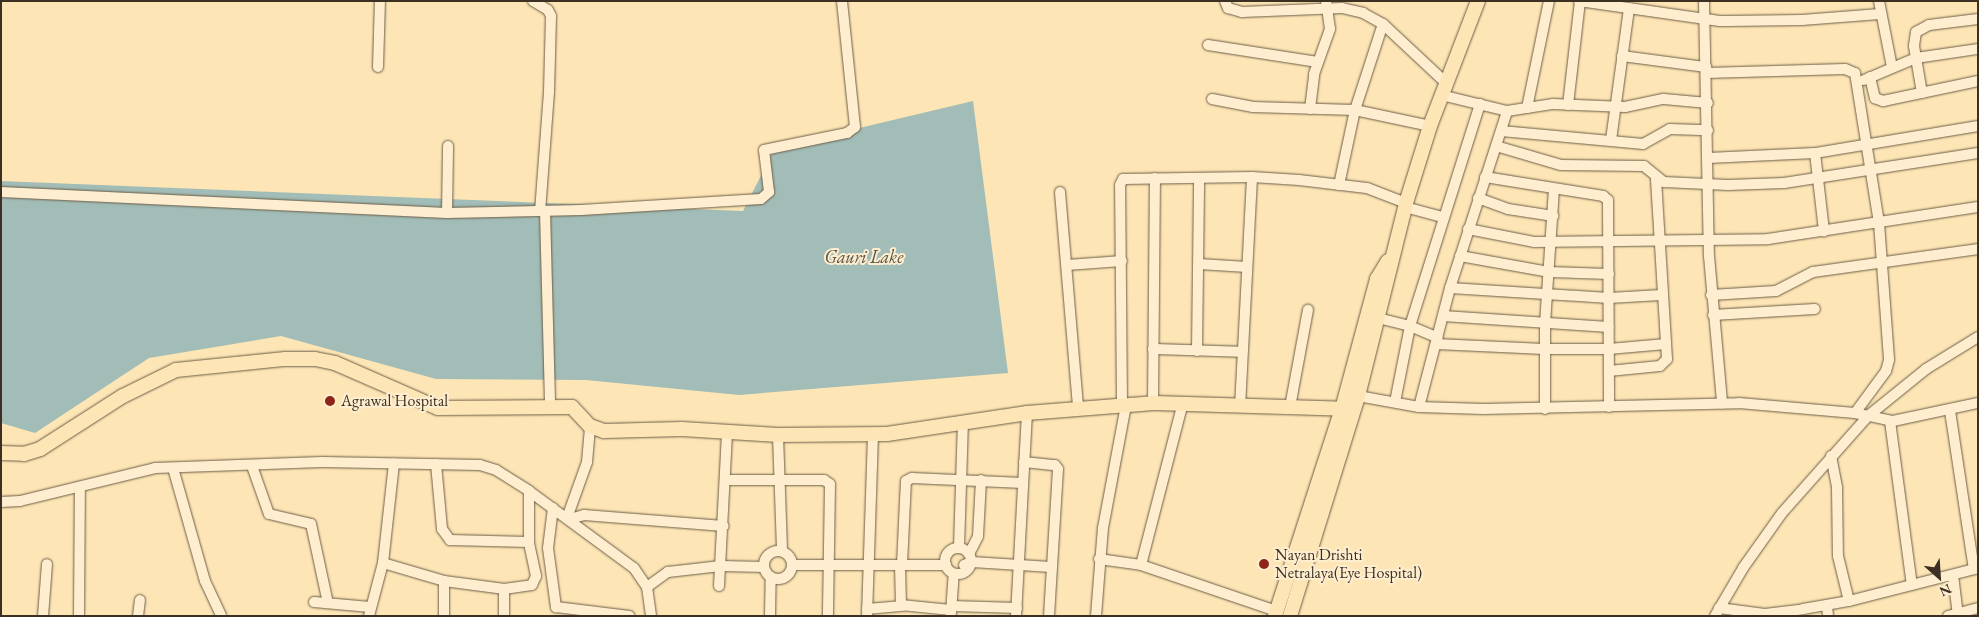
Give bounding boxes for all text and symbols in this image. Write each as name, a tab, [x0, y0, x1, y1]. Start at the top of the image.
water label: Gauri Lake	[825, 246, 903, 268]
place label: Agrawal Hospital	[341, 391, 448, 411]
marker: Agrawal Hospital	[323, 394, 337, 408]
place label: Nayan Drishti Netralaya(Eye Hospital)	[1275, 545, 1422, 583]
north arrow	[1914, 552, 1964, 602]
marker: Nayan Drishti Netralaya(Eye Hospital)	[1257, 557, 1271, 571]
text: N	[1937, 580, 1955, 601]

